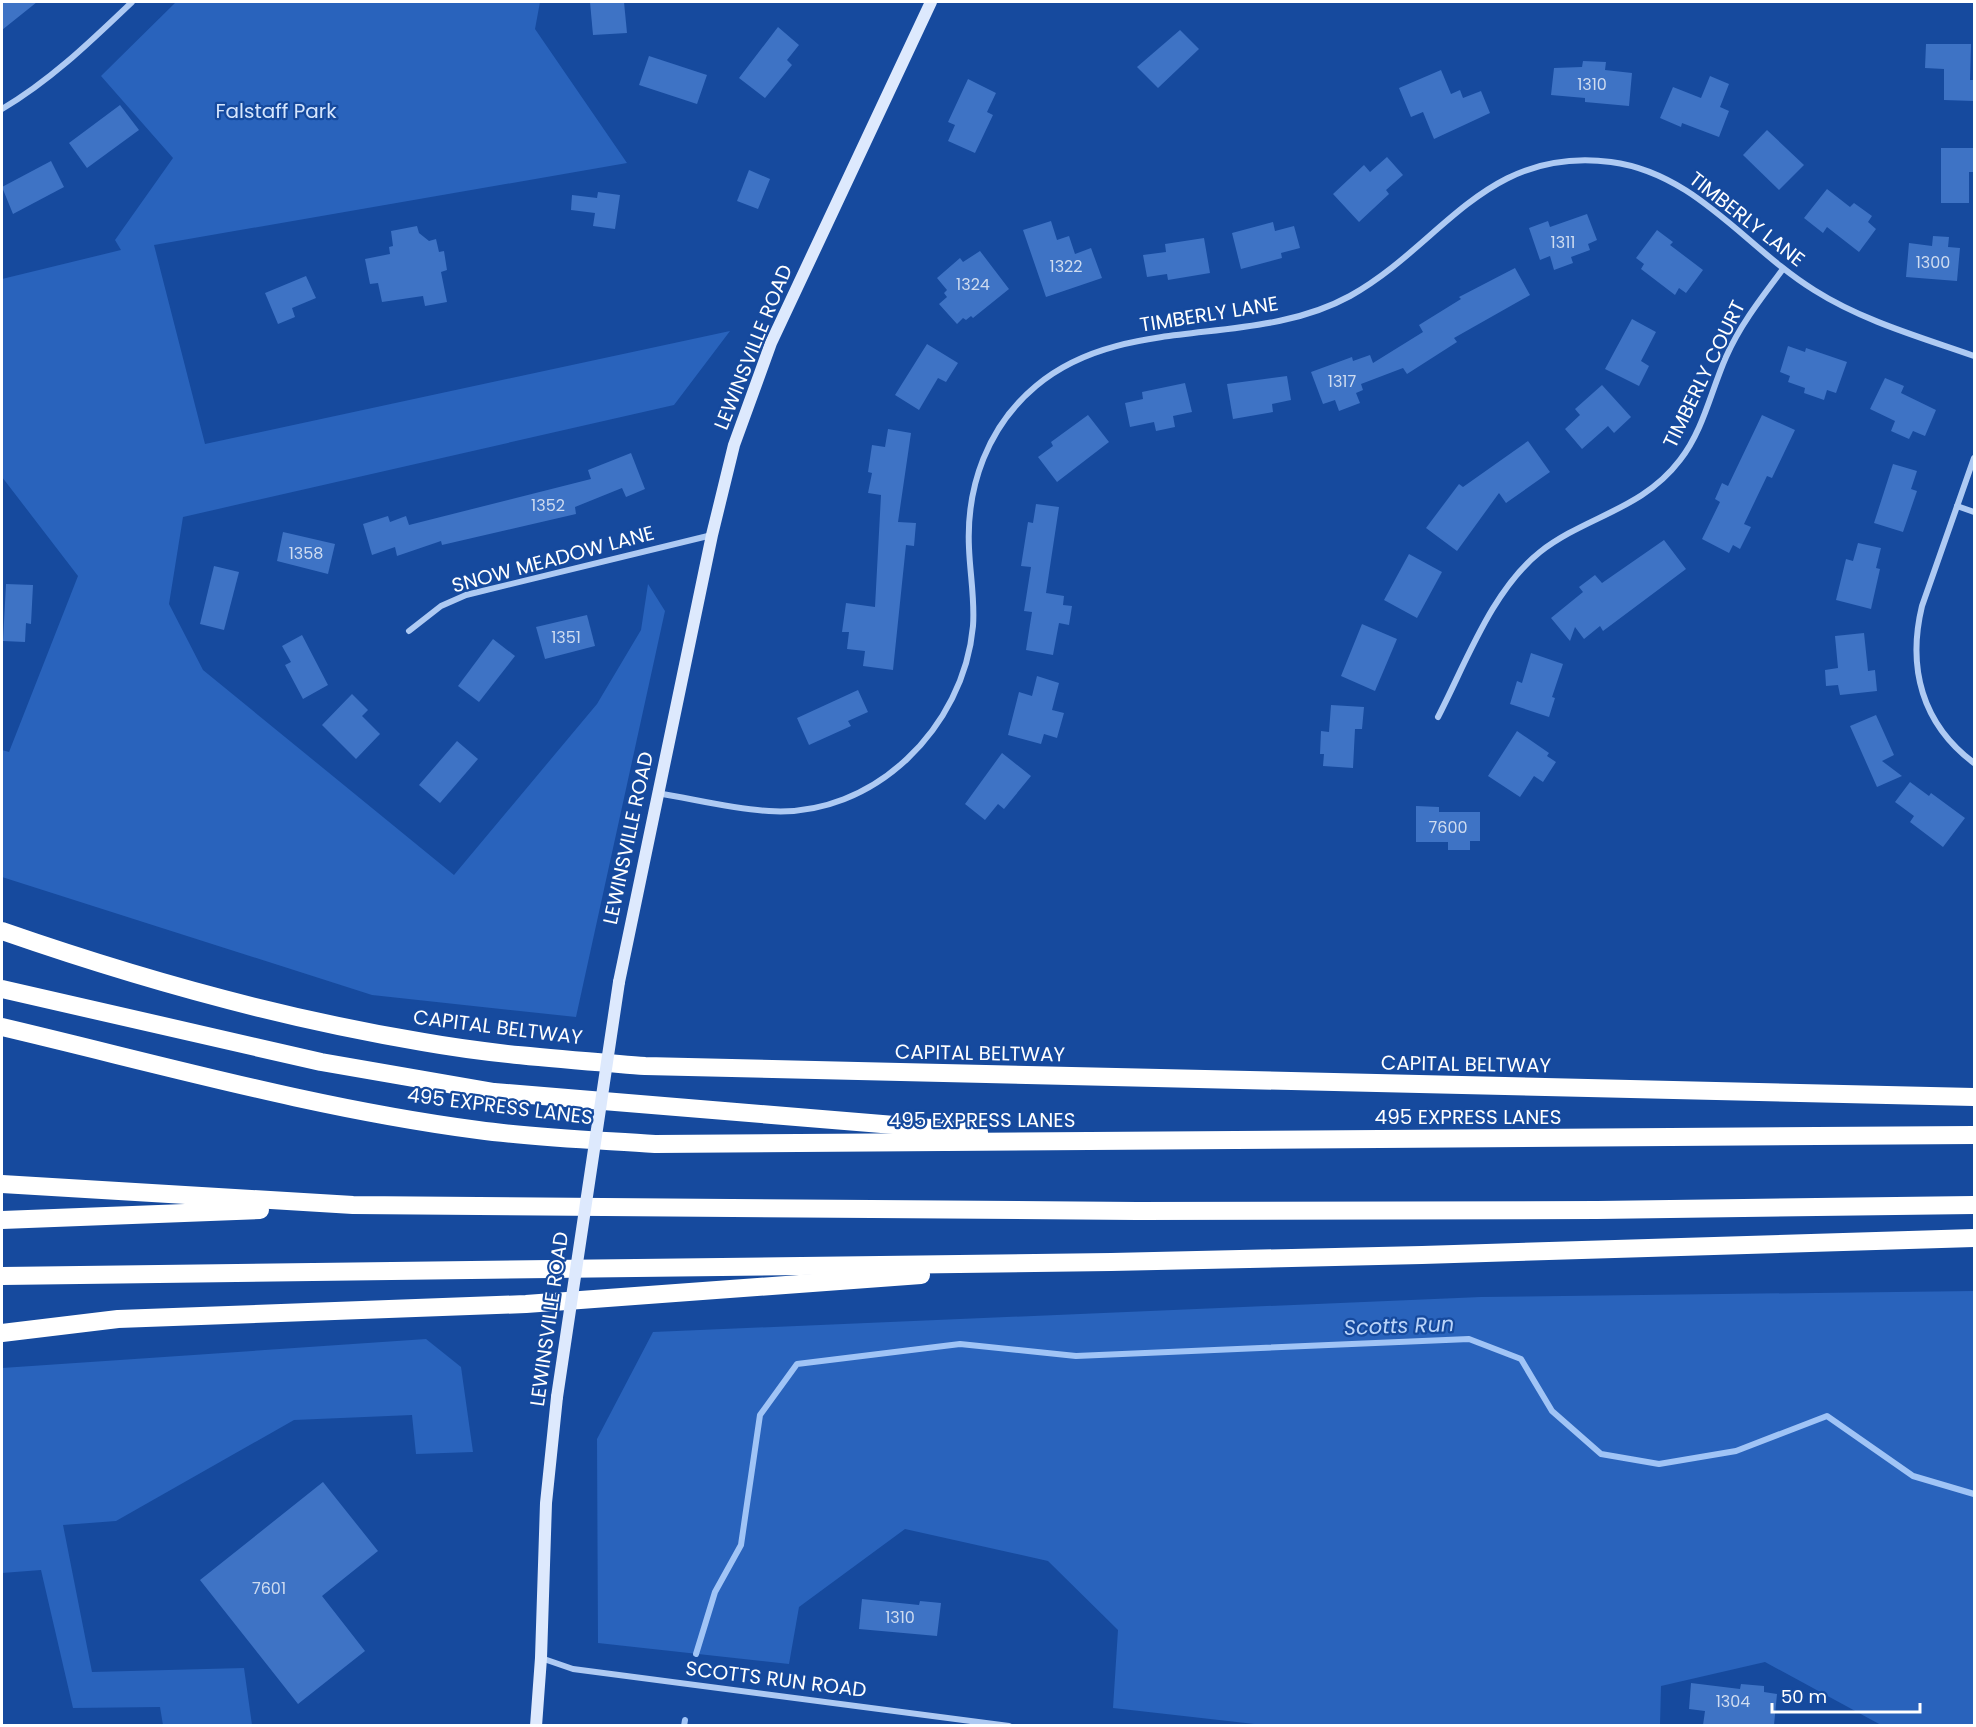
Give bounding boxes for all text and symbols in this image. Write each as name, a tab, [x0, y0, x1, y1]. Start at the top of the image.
house number: 1310	[1577, 73, 1607, 96]
park label: Falstaff Park	[215, 97, 337, 125]
street label: TIMBERLY LANE	[1683, 165, 1811, 273]
house number: 1311	[1551, 231, 1575, 254]
house number: 1300	[1916, 251, 1950, 274]
house number: 1322	[1050, 255, 1082, 278]
street label: LEWINSVILLE ROAD	[707, 260, 799, 434]
house number: 1324	[956, 273, 990, 296]
street label: TIMBERLY LANE	[1138, 289, 1280, 339]
street label: TIMBERLY COURT	[1656, 295, 1752, 452]
house number: 1317	[1328, 370, 1356, 393]
house number: 1352	[531, 494, 565, 517]
street label: SNOW MEADOW LANE	[449, 518, 657, 600]
house number: 1358	[289, 542, 323, 565]
house number: 1351	[551, 626, 581, 649]
street label: LEWINSVILLE ROAD	[596, 749, 660, 927]
house number: 7600	[1429, 816, 1468, 839]
street label: CAPITAL BELTWAY	[412, 1003, 585, 1051]
street label: CAPITAL BELTWAY	[895, 1038, 1066, 1068]
street label: CAPITAL BELTWAY	[1381, 1049, 1552, 1079]
street label: 495 EXPRESS LANES	[406, 1081, 594, 1131]
street label: 495 EXPRESS LANES	[1375, 1103, 1561, 1131]
street label: 495 EXPRESS LANES	[889, 1106, 1075, 1134]
street label: LEWINSVILLE ROAD	[523, 1230, 575, 1408]
water label: Scotts Run	[1343, 1309, 1455, 1342]
house number: 7601	[252, 1577, 286, 1600]
house number: 1310	[885, 1606, 915, 1629]
street label: SCOTTS RUN ROAD	[684, 1654, 868, 1704]
scale bar	[1772, 1676, 1920, 1714]
text: 50 m	[1781, 1684, 1827, 1709]
house number: 1304	[1716, 1690, 1750, 1713]

